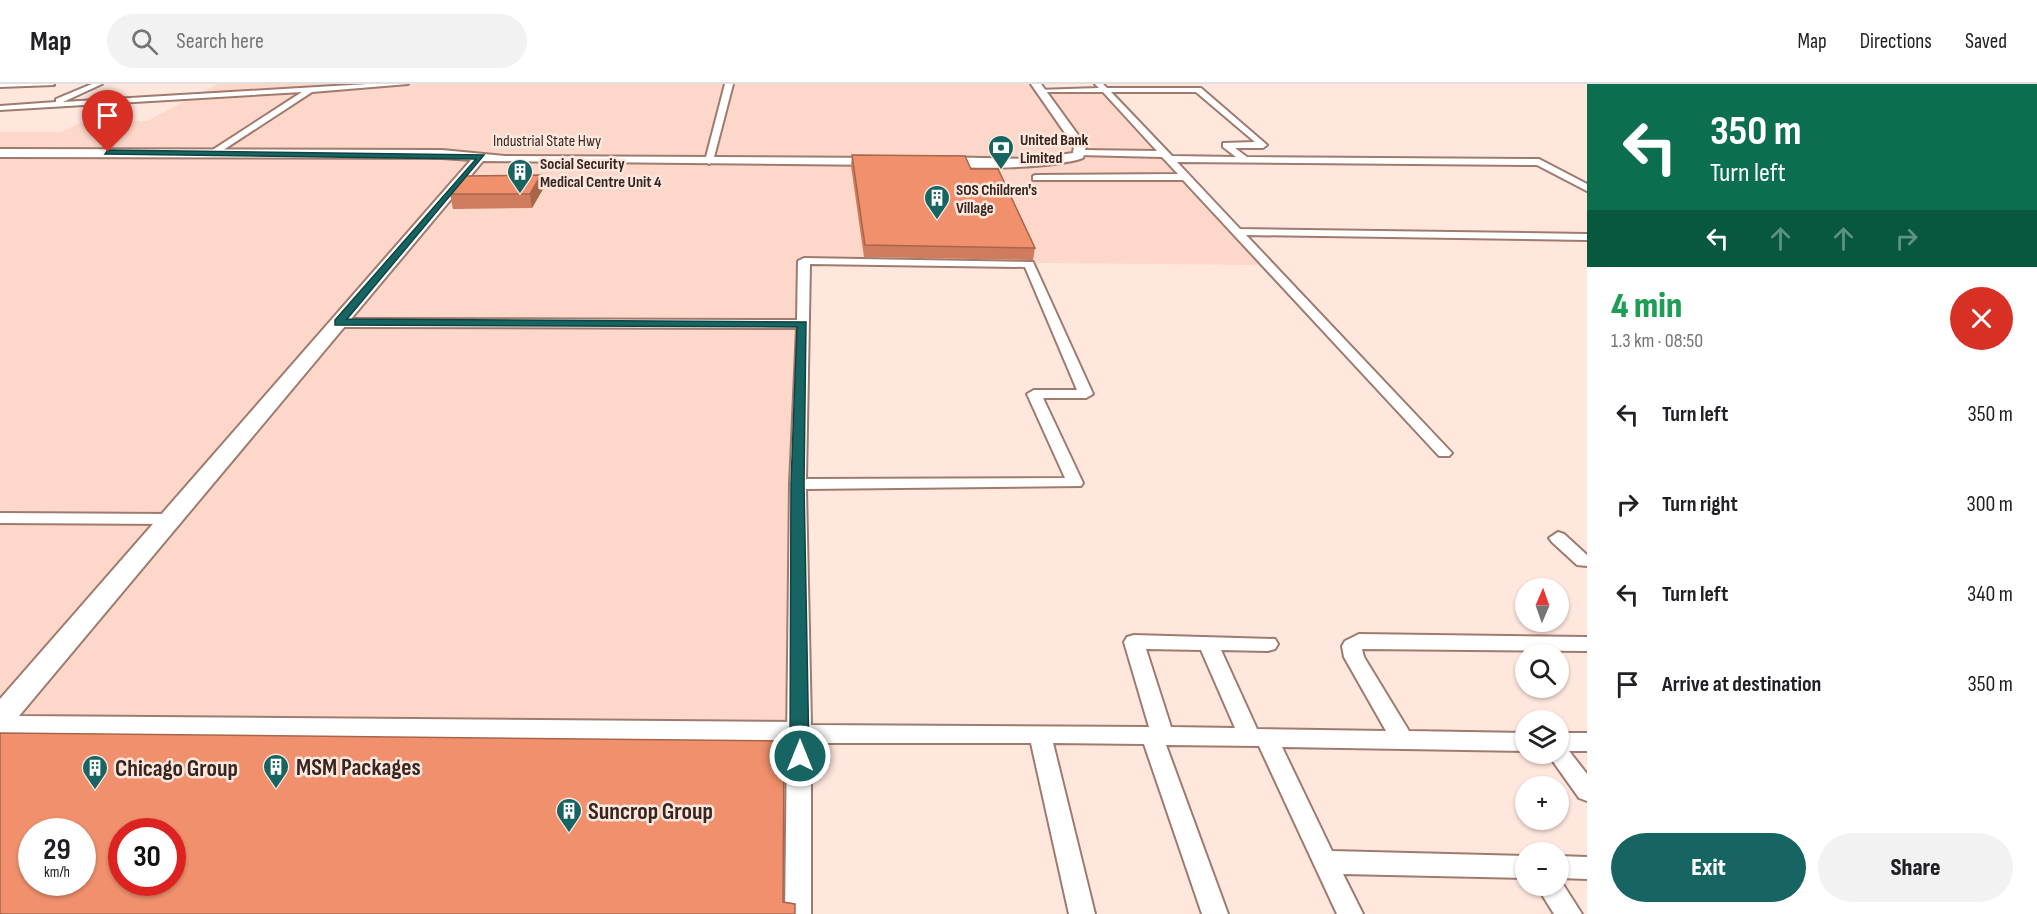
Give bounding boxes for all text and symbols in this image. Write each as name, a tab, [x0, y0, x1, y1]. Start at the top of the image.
search box	[107, 14, 527, 68]
text: Map	[30, 25, 71, 58]
icon: search	[128, 25, 161, 58]
text: Search here	[176, 28, 264, 55]
text: Map	[1797, 29, 1827, 54]
text: Directions	[1860, 29, 1932, 54]
text: Saved	[1965, 29, 2007, 54]
pin	[82, 90, 133, 152]
icon: arrive	[91, 99, 124, 132]
text: 350 m	[1710, 106, 1802, 157]
icon: left	[1611, 108, 1689, 186]
place label: United Bank Limited	[1020, 131, 1089, 168]
street label: Industrial State Hwy	[493, 132, 601, 151]
bank icon: United Bank Limited	[986, 133, 1016, 171]
place label: Social Security Medical Centre Unit 4	[540, 155, 662, 192]
building icon: Social Security Medical Centre Unit 4	[505, 157, 535, 195]
text: Turn left	[1710, 157, 1786, 189]
place label: SOS Children's Village	[956, 181, 1037, 218]
building icon: SOS Children's Village	[922, 183, 952, 221]
icon: left	[1701, 222, 1734, 255]
icon: ahead	[1764, 222, 1797, 255]
icon: ahead	[1827, 222, 1860, 255]
icon: right	[1890, 222, 1923, 255]
text: 4 min	[1611, 285, 1682, 328]
button: close	[1950, 287, 2013, 350]
text: 1.3 km · 08:50	[1611, 329, 1703, 353]
icon: left	[1611, 398, 1644, 431]
text: Turn left	[1662, 401, 1728, 428]
text: 350 m	[1968, 401, 2013, 428]
icon: right	[1611, 488, 1644, 521]
text: Turn right	[1662, 491, 1738, 518]
text: 300 m	[1967, 491, 2013, 518]
north arrow	[1515, 578, 1569, 632]
map controls	[1515, 578, 1569, 896]
icon: left	[1611, 578, 1644, 611]
text: Turn left	[1662, 581, 1728, 608]
text: 340 m	[1967, 581, 2013, 608]
button: search	[1515, 644, 1569, 698]
icon: arrive	[1611, 668, 1644, 701]
text: Arrive at destination	[1662, 671, 1821, 698]
text: 350 m	[1968, 671, 2013, 698]
button: layers	[1515, 710, 1569, 764]
position arrow	[768, 724, 832, 788]
building icon: MSM Packages	[261, 752, 291, 790]
building icon: Chicago Group	[80, 753, 110, 791]
place label: MSM Packages	[296, 753, 421, 782]
place label: Chicago Group	[115, 754, 238, 783]
button: +	[1515, 776, 1569, 830]
building icon: Suncrop Group	[554, 796, 584, 834]
place label: Suncrop Group	[588, 797, 713, 826]
speed limit sign: 30	[108, 818, 186, 896]
text: 29	[43, 832, 71, 868]
button: Exit	[1611, 833, 1806, 902]
button: Share	[1818, 833, 2013, 902]
button: −	[1515, 842, 1569, 896]
text: km/h	[44, 863, 70, 882]

